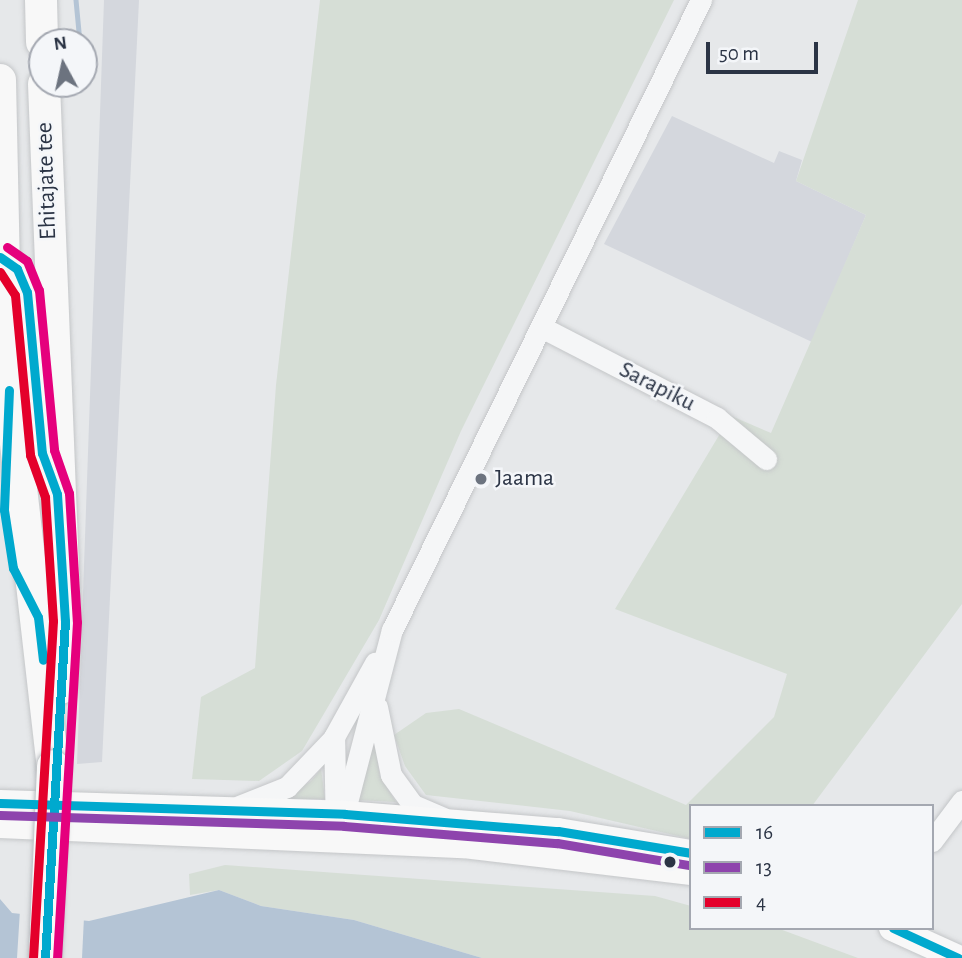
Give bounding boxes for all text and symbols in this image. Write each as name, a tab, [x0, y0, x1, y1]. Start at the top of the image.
north arrow	[28, 28, 98, 98]
scale bar	[710, 28, 822, 72]
text: N	[52, 33, 68, 54]
text: 50 m	[719, 43, 759, 64]
street label: Ehitajate tee	[31, 122, 63, 240]
street label: Sarapiku	[614, 356, 700, 418]
place label: Jaama	[495, 465, 554, 493]
marker: Jaama	[473, 471, 489, 487]
legend	[689, 804, 934, 930]
text: 16	[756, 822, 773, 843]
unlabelled marker	[663, 855, 677, 869]
text: 13	[756, 857, 772, 878]
text: 4	[756, 892, 766, 913]

